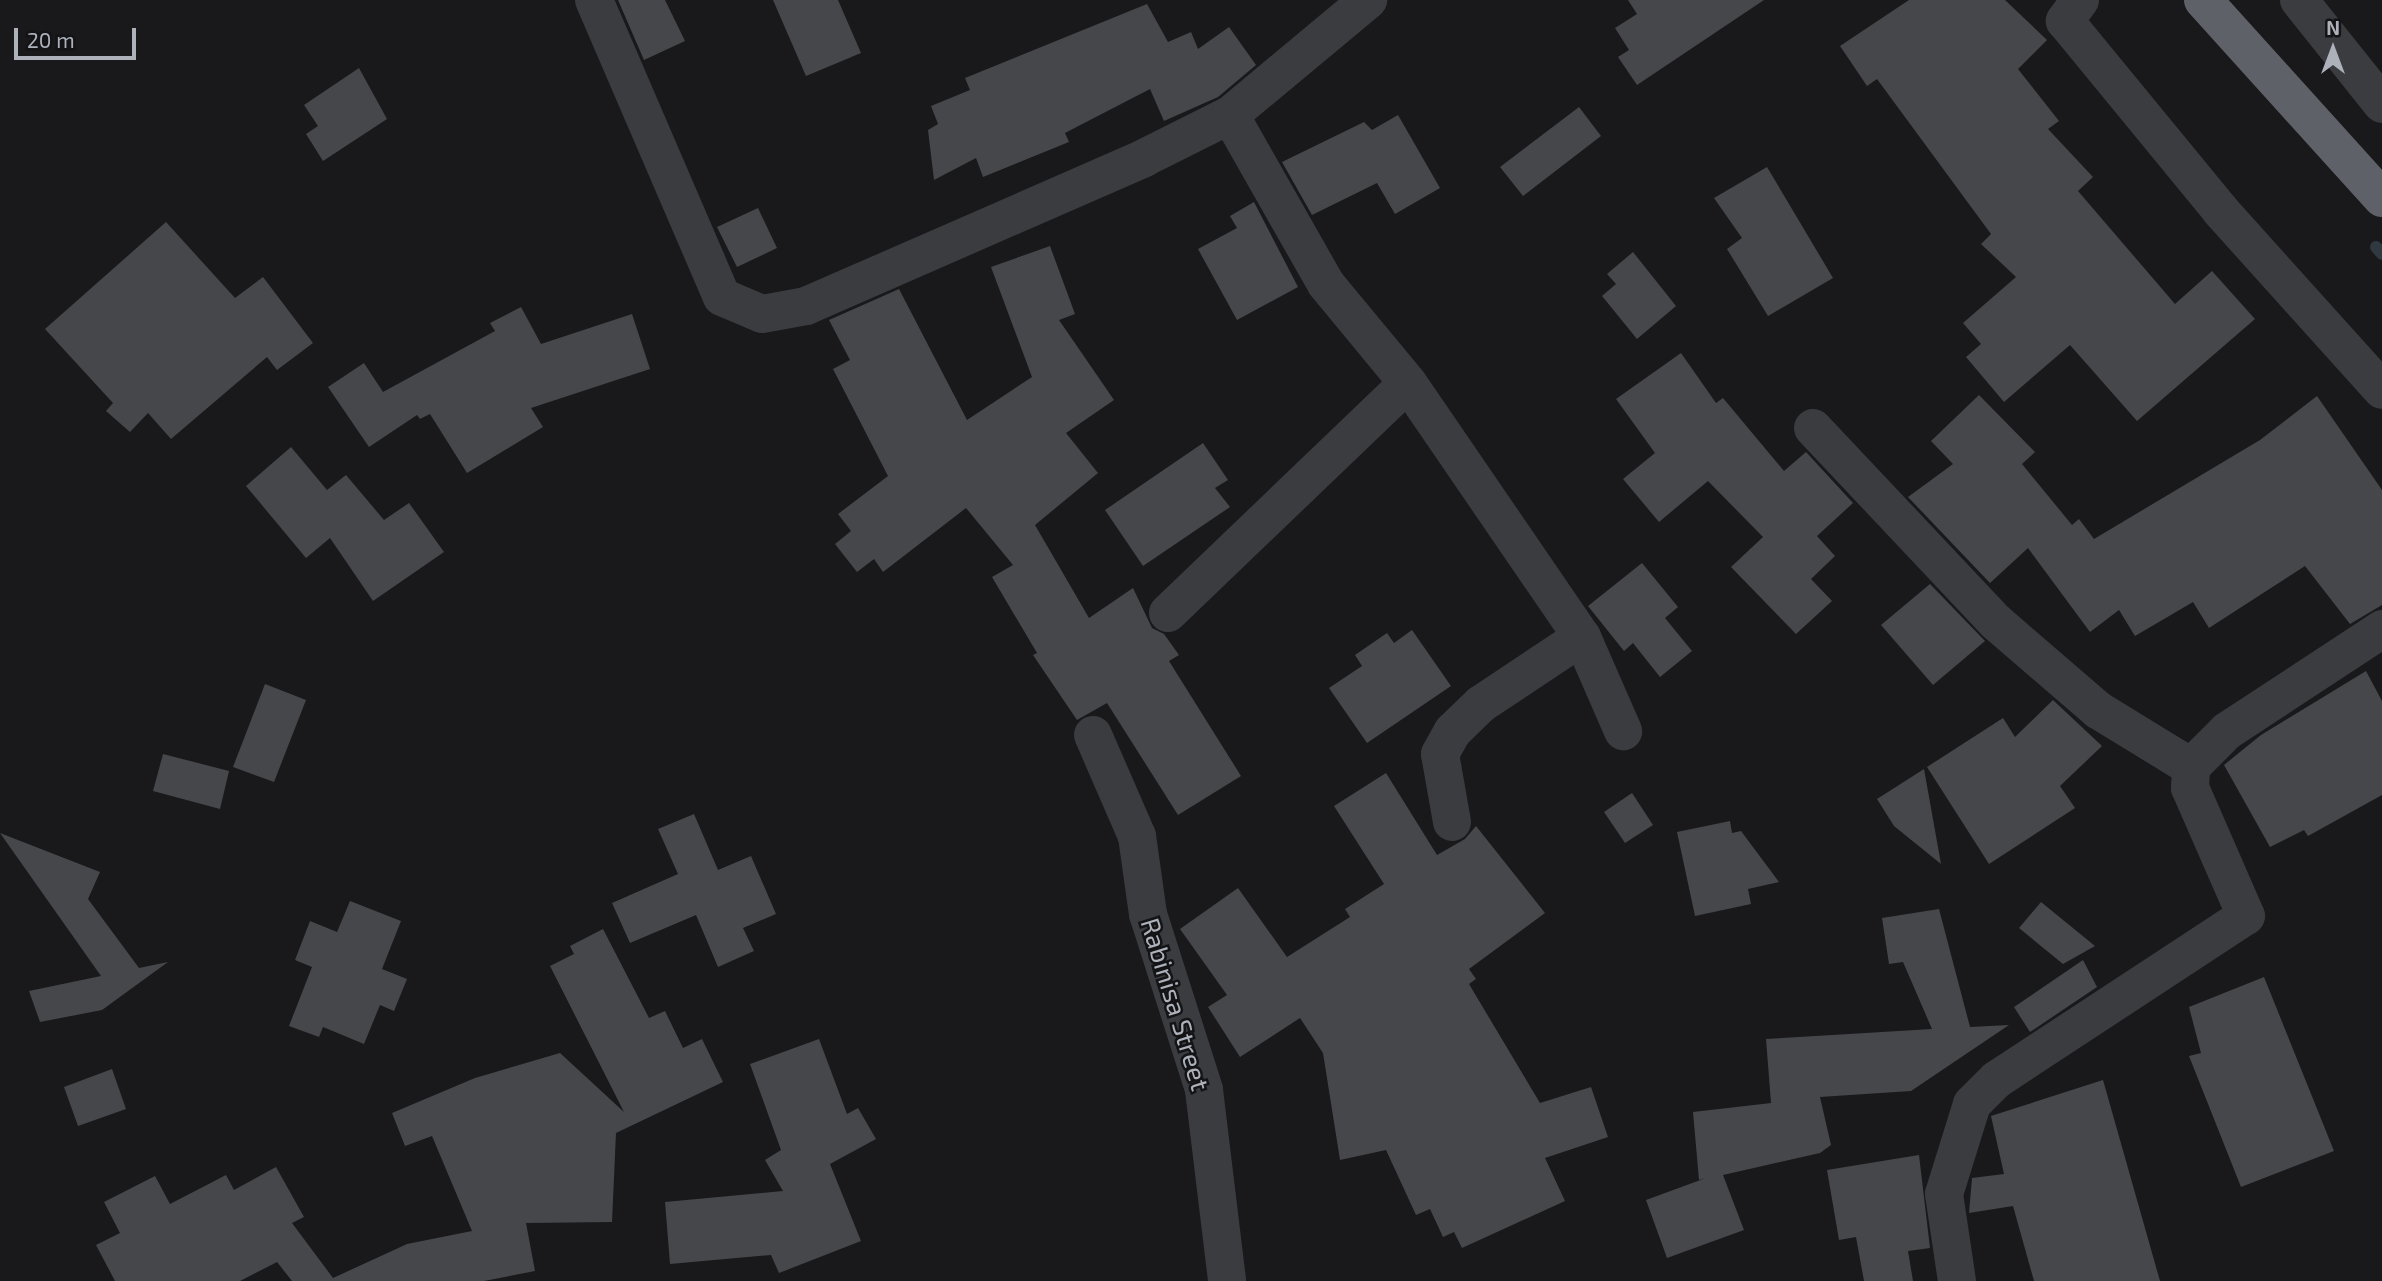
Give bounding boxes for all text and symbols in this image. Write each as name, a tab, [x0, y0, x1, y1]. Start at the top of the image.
scale bar	[18, 14, 140, 58]
north arrow	[2298, 14, 2368, 84]
text: N	[2326, 16, 2340, 39]
text: 20 m	[27, 27, 75, 52]
street label: Rabinisa Street	[1135, 914, 1217, 1094]

